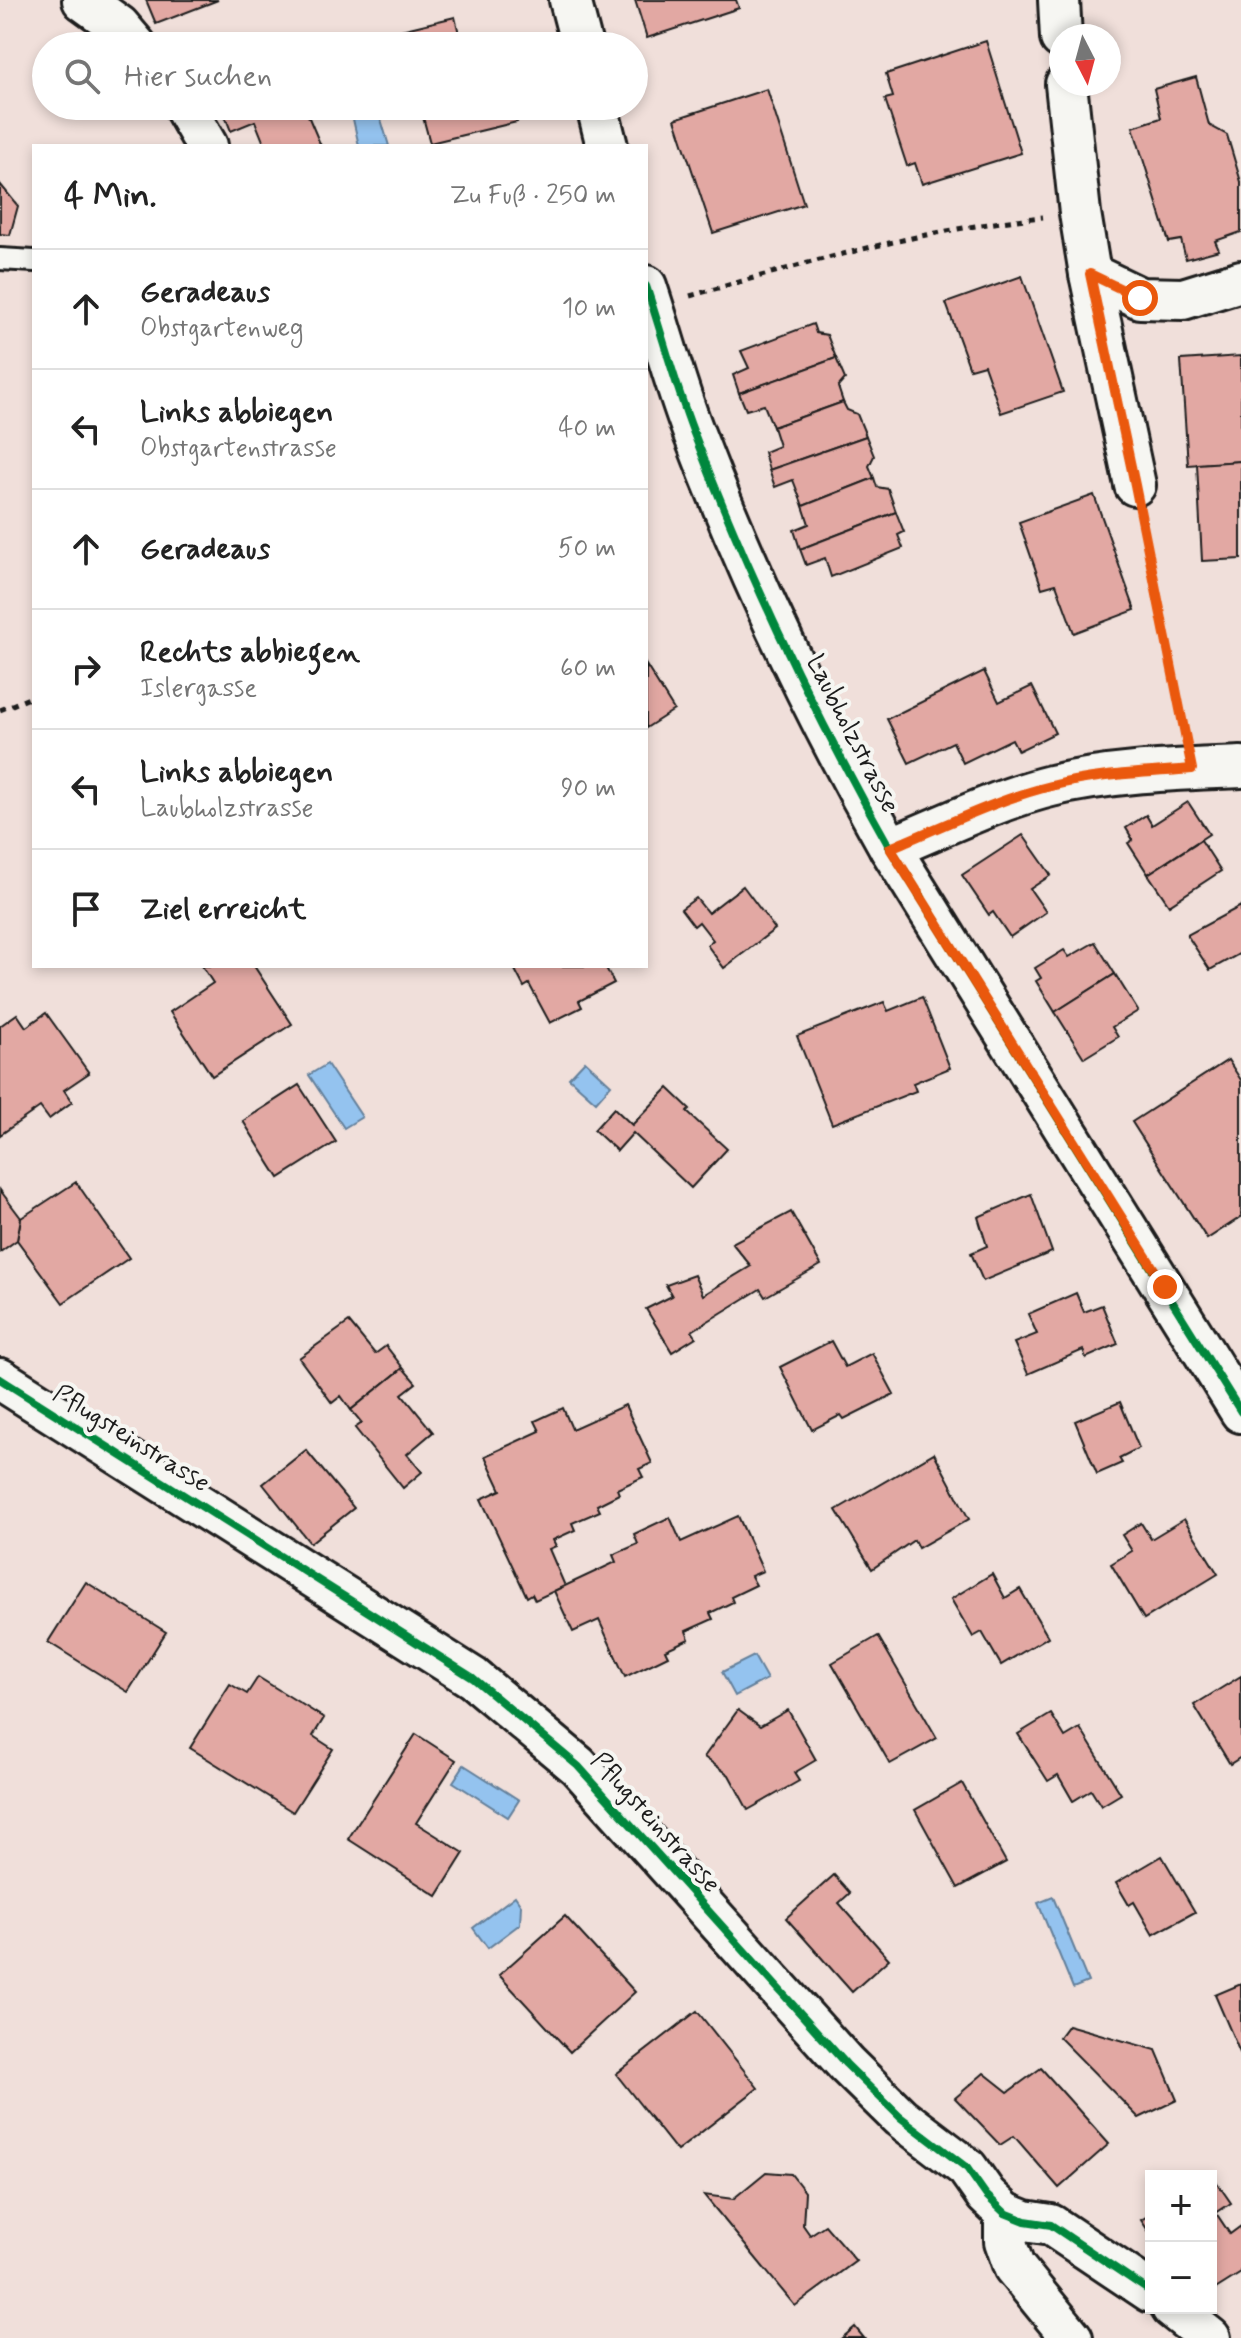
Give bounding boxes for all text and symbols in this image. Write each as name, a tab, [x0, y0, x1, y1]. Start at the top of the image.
north arrow	[1049, 24, 1121, 96]
search box	[32, 32, 648, 120]
icon: search	[60, 54, 104, 98]
text: Hier suchen	[124, 57, 272, 96]
text: 4 Min.	[64, 174, 157, 219]
text: Zu Fuß · 250 m	[450, 179, 616, 213]
text: Geradeaus	[140, 273, 270, 312]
route start	[1122, 280, 1158, 316]
icon: ahead	[64, 287, 108, 331]
text: 10 m	[562, 292, 616, 326]
text: Obstgartenweg	[140, 312, 303, 346]
text: Links abbiegen	[140, 393, 333, 432]
icon: left	[64, 407, 108, 451]
text: 40 m	[558, 412, 616, 446]
text: Obstgartenstrasse	[140, 432, 337, 466]
icon: ahead	[64, 527, 108, 571]
text: Geradeaus	[140, 530, 270, 569]
text: 50 m	[558, 532, 616, 566]
text: Rechts abbiegen	[140, 633, 360, 672]
icon: right	[64, 647, 108, 691]
street label: Laubholzstrasse	[797, 649, 907, 819]
text: 60 m	[560, 652, 616, 686]
text: Islergasse	[140, 672, 257, 706]
text: Links abbiegen	[140, 753, 333, 792]
icon: left	[64, 767, 108, 811]
text: 90 m	[561, 772, 616, 806]
text: Laubholzstrasse	[140, 792, 314, 826]
icon: arrive	[64, 887, 108, 931]
text: Ziel erreicht	[140, 890, 306, 929]
route end	[1147, 1269, 1183, 1305]
street label: Pflugsteinstrasse	[46, 1377, 216, 1501]
street label: Pflugsteinstrasse	[582, 1745, 728, 1901]
map controls	[1145, 2170, 1217, 2314]
button: +	[1145, 2170, 1217, 2242]
button: −	[1145, 2242, 1217, 2314]

